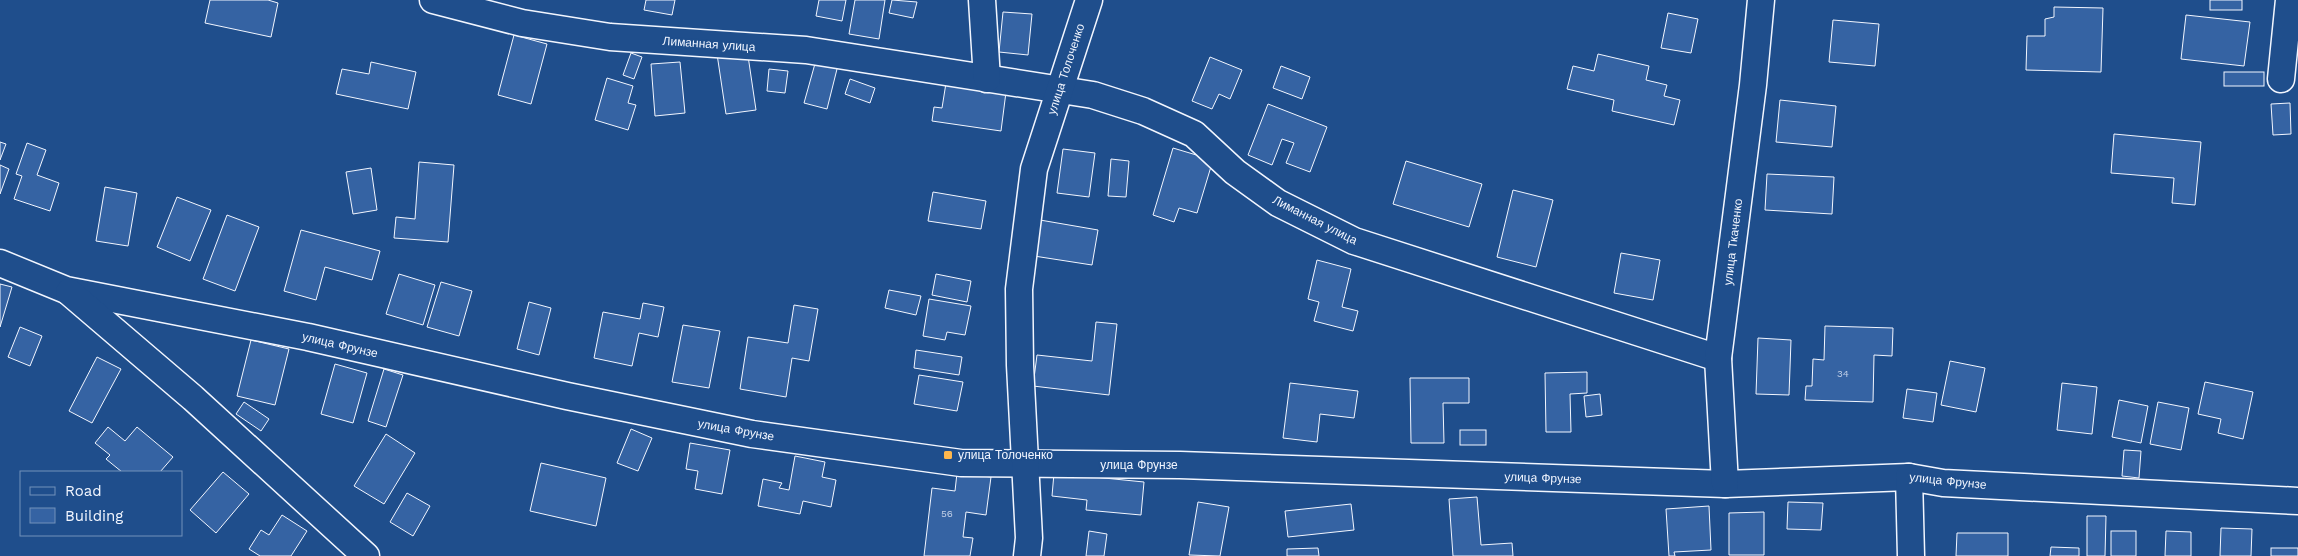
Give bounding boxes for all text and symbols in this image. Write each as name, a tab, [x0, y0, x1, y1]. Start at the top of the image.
street label: улица Толоченко	[1045, 21, 1087, 116]
street label: Лиманная улица	[662, 34, 756, 54]
street label: Лиманная улица	[1270, 193, 1360, 247]
street label: улица Ткаченко	[1721, 197, 1745, 286]
street label: улица Фрунзе	[301, 329, 380, 361]
house number: 34	[1837, 368, 1849, 379]
street label: улица Фрунзе	[697, 416, 776, 444]
place label: улица Толоченко	[958, 448, 1053, 462]
marker: улица Толоченко	[942, 449, 954, 461]
street label: улица Фрунзе	[1100, 458, 1178, 472]
street label: улица Фрунзе	[1504, 470, 1582, 486]
street label: улица Фрунзе	[1909, 470, 1988, 492]
legend	[20, 471, 182, 536]
text: Road	[65, 482, 102, 500]
text: Building	[65, 507, 123, 525]
house number: 56	[941, 508, 953, 519]

